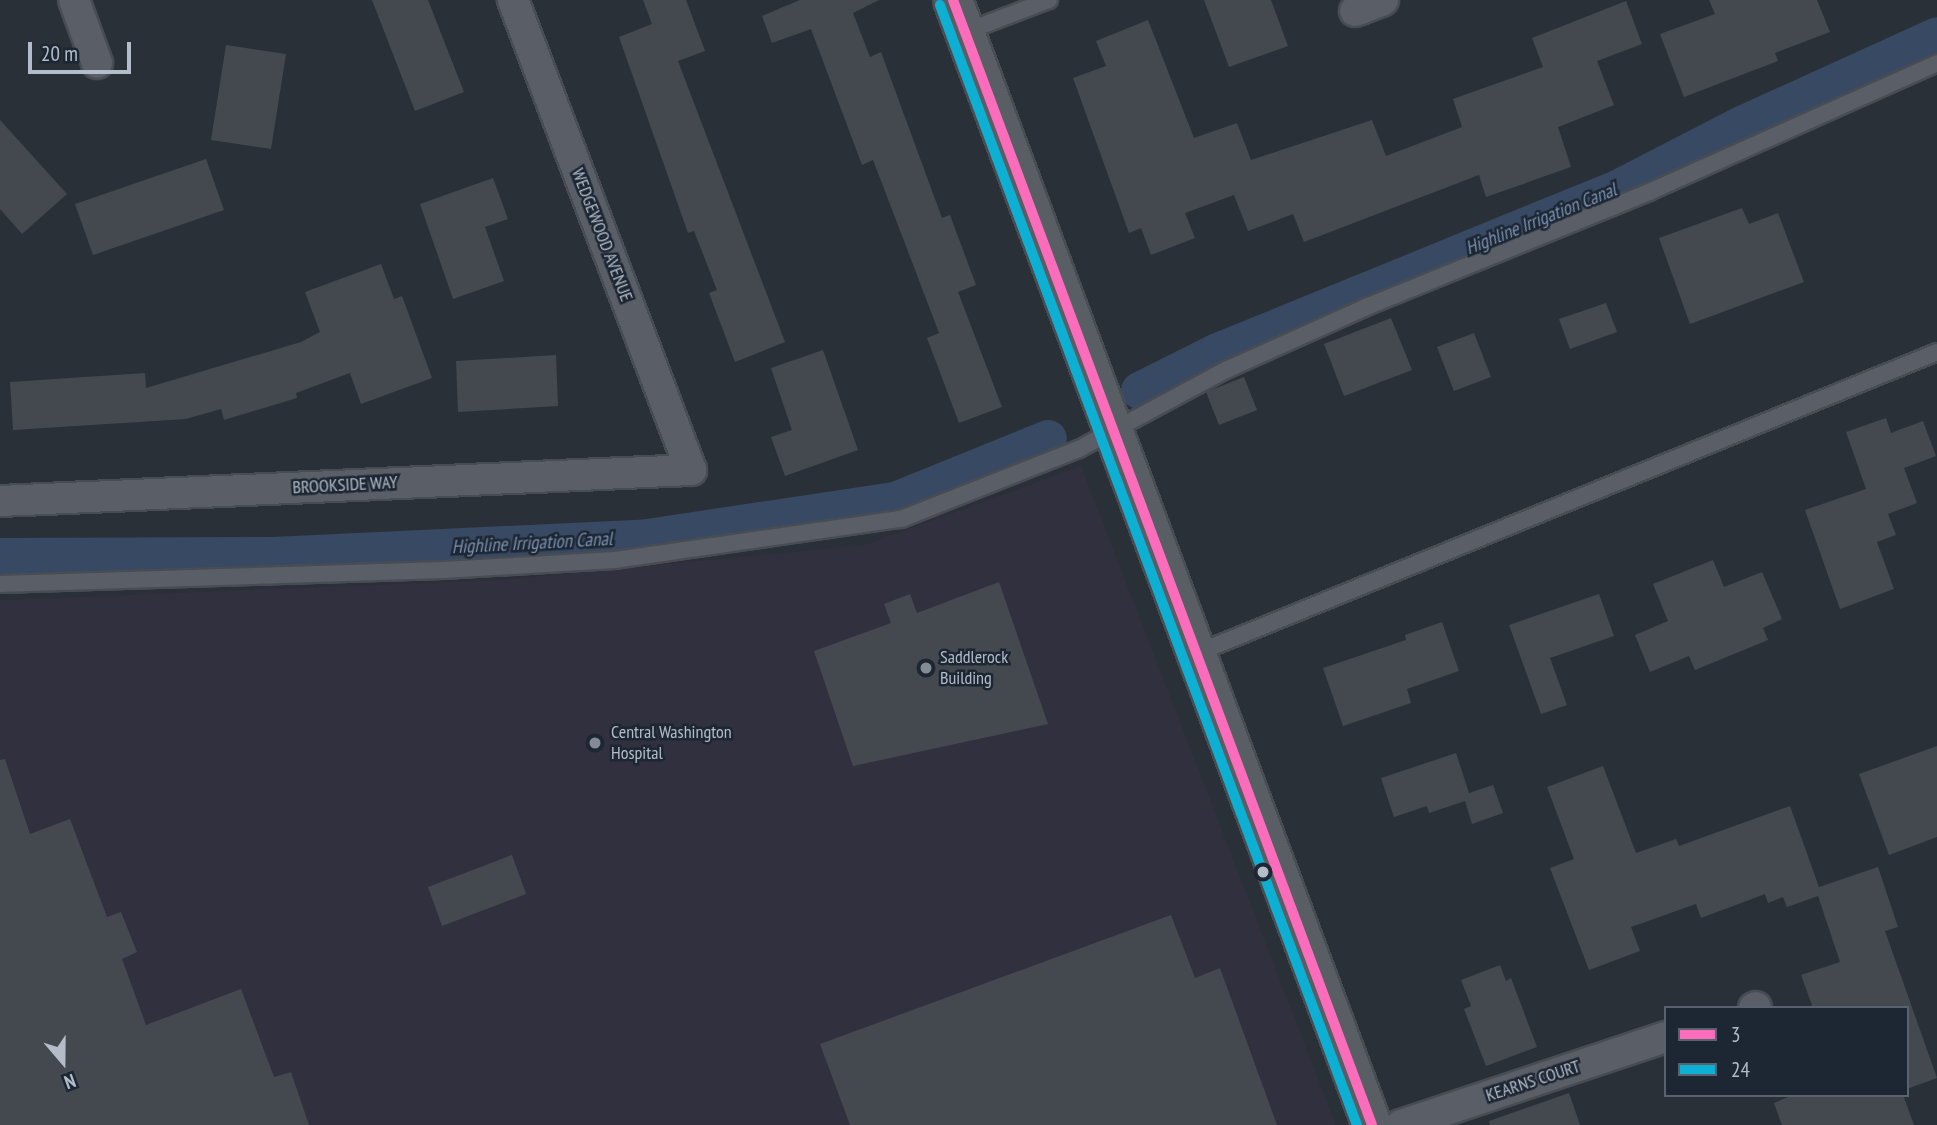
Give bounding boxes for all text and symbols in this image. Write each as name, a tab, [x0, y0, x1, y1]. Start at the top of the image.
scale bar	[32, 28, 135, 72]
text: 20 m	[41, 40, 78, 67]
street label: WEDGEWOOD AVENUE	[567, 165, 637, 305]
water label: Highline Irrigation Canal	[1462, 178, 1620, 260]
street label: BROOKSIDE WAY	[292, 471, 398, 499]
water label: Highline Irrigation Canal	[451, 527, 613, 559]
place label: Saddlerock Building	[940, 647, 1008, 690]
marker: Saddlerock Building	[918, 660, 934, 676]
place label: Central Washington Hospital	[611, 722, 732, 764]
marker: Central Washington Hospital	[585, 733, 605, 753]
unlabelled marker	[1256, 865, 1270, 879]
legend	[1664, 1006, 1909, 1097]
text: 3	[1731, 1021, 1740, 1048]
north arrow	[28, 1027, 98, 1097]
street label: KEARNS COURT	[1483, 1056, 1583, 1106]
text: 24	[1731, 1056, 1750, 1083]
text: N	[61, 1069, 79, 1095]

